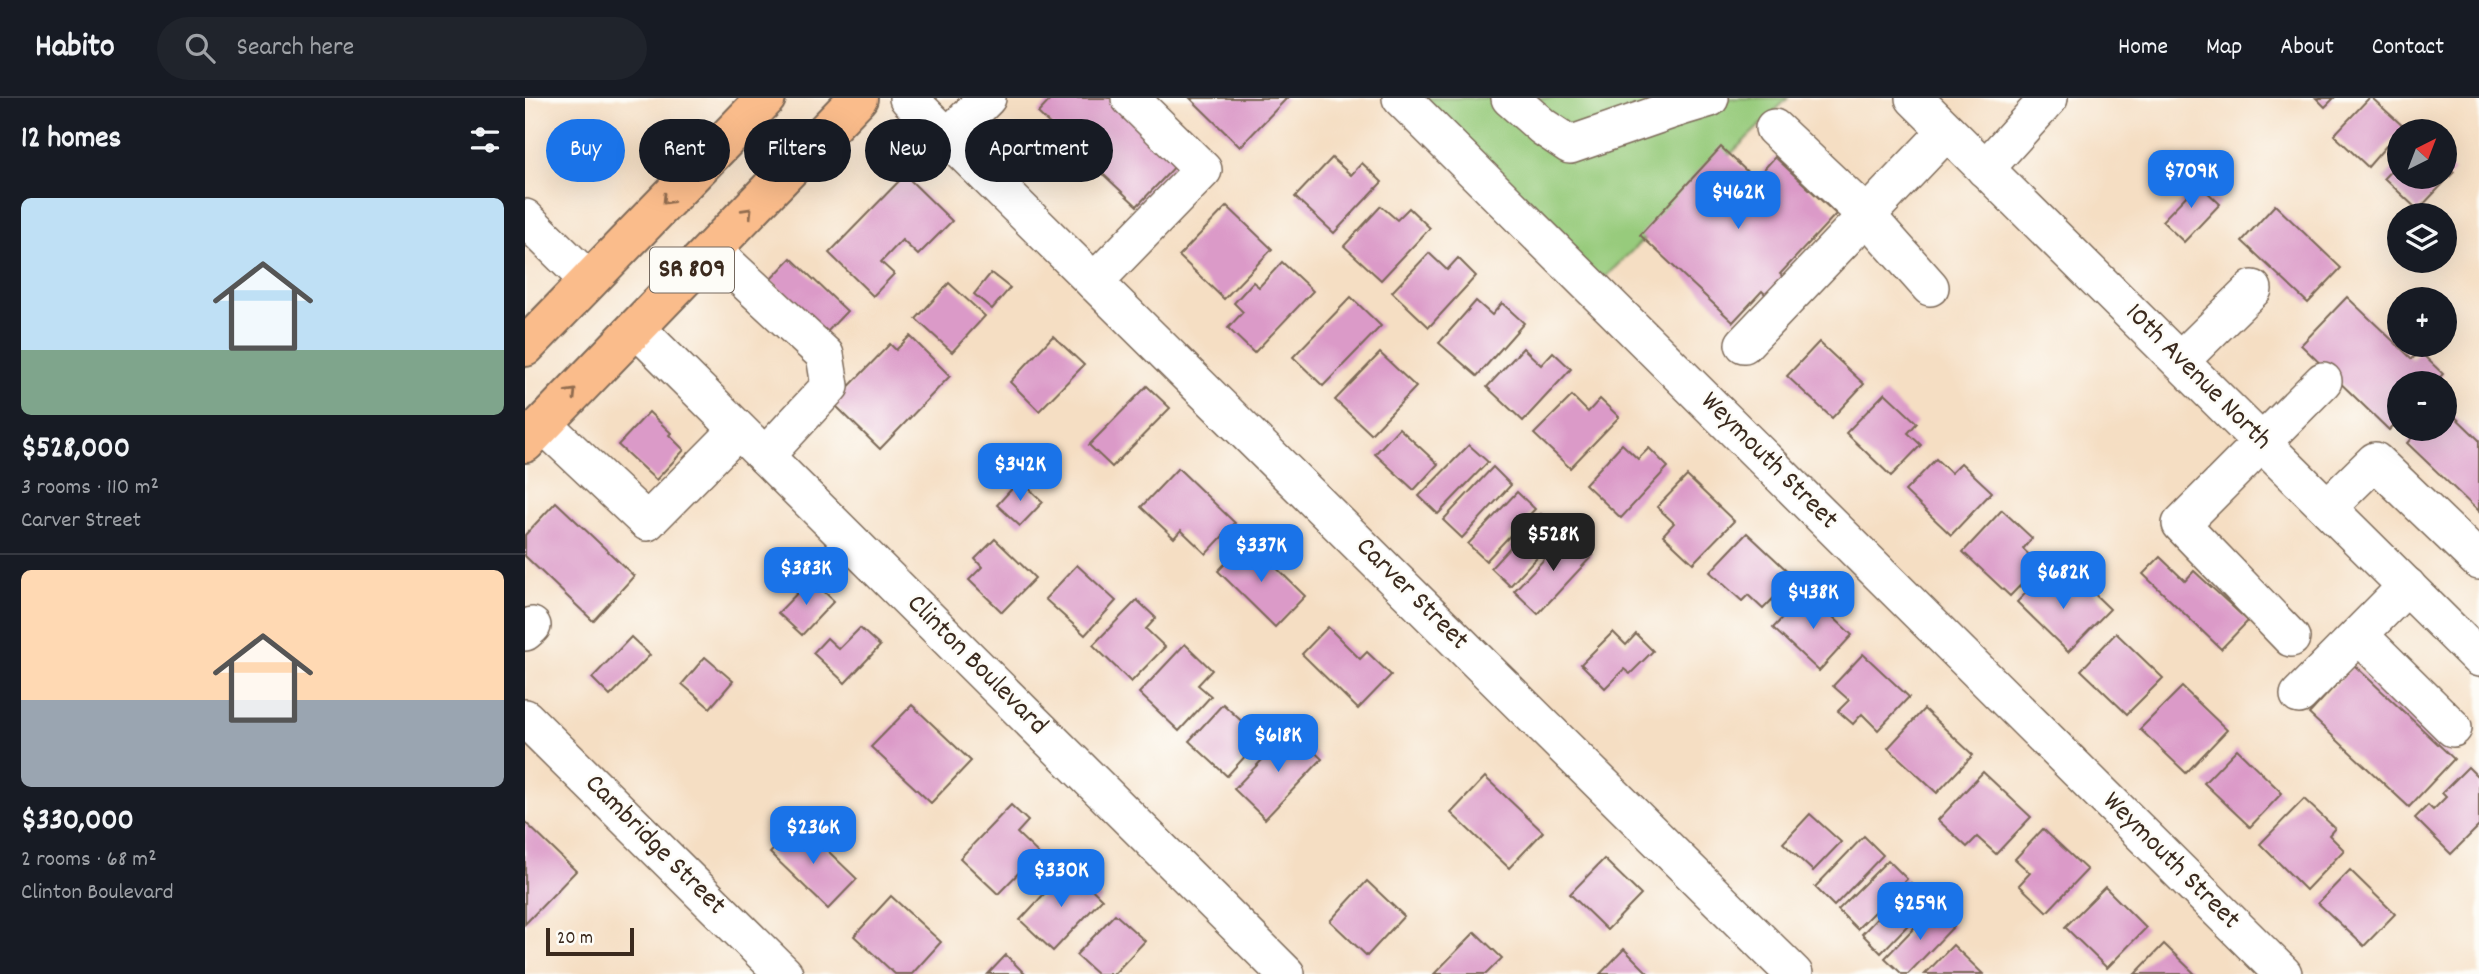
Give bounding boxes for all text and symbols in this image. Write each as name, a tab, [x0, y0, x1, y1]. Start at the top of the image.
search box	[157, 17, 647, 80]
text: Habito	[35, 25, 115, 72]
icon: search	[181, 29, 219, 67]
text: Search here	[237, 30, 354, 67]
text: Home	[2118, 31, 2168, 65]
text: Map	[2206, 31, 2242, 65]
text: About	[2280, 31, 2334, 65]
text: Contact	[2372, 31, 2444, 65]
text: 12 homes	[21, 119, 121, 162]
chip: Buy	[546, 119, 625, 182]
chip: Rent	[639, 119, 730, 182]
chip: Filters	[744, 119, 851, 182]
chip: New	[865, 119, 951, 182]
chip: Apartment	[965, 119, 1113, 182]
north arrow	[2387, 119, 2457, 189]
map controls	[2387, 119, 2457, 441]
icon: filters	[466, 121, 504, 159]
pin: $709K	[2142, 150, 2240, 210]
text: $709K	[2164, 156, 2218, 189]
pin: $462K	[1689, 172, 1787, 231]
text: $462K	[1711, 177, 1765, 210]
one-way arrow	[663, 192, 676, 205]
button: layers	[2387, 203, 2457, 273]
one-way arrow	[739, 208, 752, 221]
icon: home	[200, 243, 326, 369]
road number: SR 809	[650, 248, 734, 293]
button: +	[2387, 287, 2457, 357]
street label: 10th Avenue North	[2114, 295, 2280, 461]
button: −	[2387, 371, 2457, 441]
street label: Weymouth Street	[1690, 384, 1846, 540]
one-way arrow	[564, 389, 577, 402]
text: $528,000	[21, 429, 130, 472]
pin: $342K	[971, 444, 1069, 503]
text: $342K	[994, 449, 1046, 482]
text: 3 rooms · 110 m²	[21, 472, 159, 505]
text: Carver Street	[21, 505, 141, 538]
pin: $528K	[1504, 514, 1602, 573]
text: $528K	[1527, 519, 1579, 552]
pin: $337K	[1212, 524, 1310, 584]
street label: Carver Street	[1345, 529, 1477, 661]
text: $337K	[1235, 530, 1287, 563]
pin: $383K	[757, 547, 855, 607]
pin: $682K	[2014, 552, 2112, 611]
text: $383K	[780, 553, 832, 586]
text: $682K	[2037, 557, 2089, 590]
pin: $438K	[1764, 572, 1862, 631]
text: $438K	[1787, 577, 1839, 610]
street label: Clinton Boulevard	[896, 586, 1056, 746]
icon: home	[200, 615, 326, 741]
pin: $618K	[1229, 714, 1327, 774]
text: $618K	[1254, 720, 1302, 753]
street label: Cambridge Street	[574, 766, 734, 926]
street label: Weymouth Street	[2092, 784, 2248, 940]
text: $330,000	[21, 801, 134, 844]
pin: $236K	[764, 806, 862, 866]
text: $236K	[786, 812, 840, 845]
text: 2 rooms · 68 m²	[21, 844, 157, 877]
pin: $330K	[1012, 850, 1110, 909]
text: $330K	[1033, 855, 1089, 888]
text: Clinton Boulevard	[21, 877, 174, 910]
pin: $259K	[1871, 882, 1969, 942]
text: $259K	[1893, 888, 1947, 921]
scale bar	[546, 925, 633, 957]
text: 20 m	[557, 926, 593, 953]

